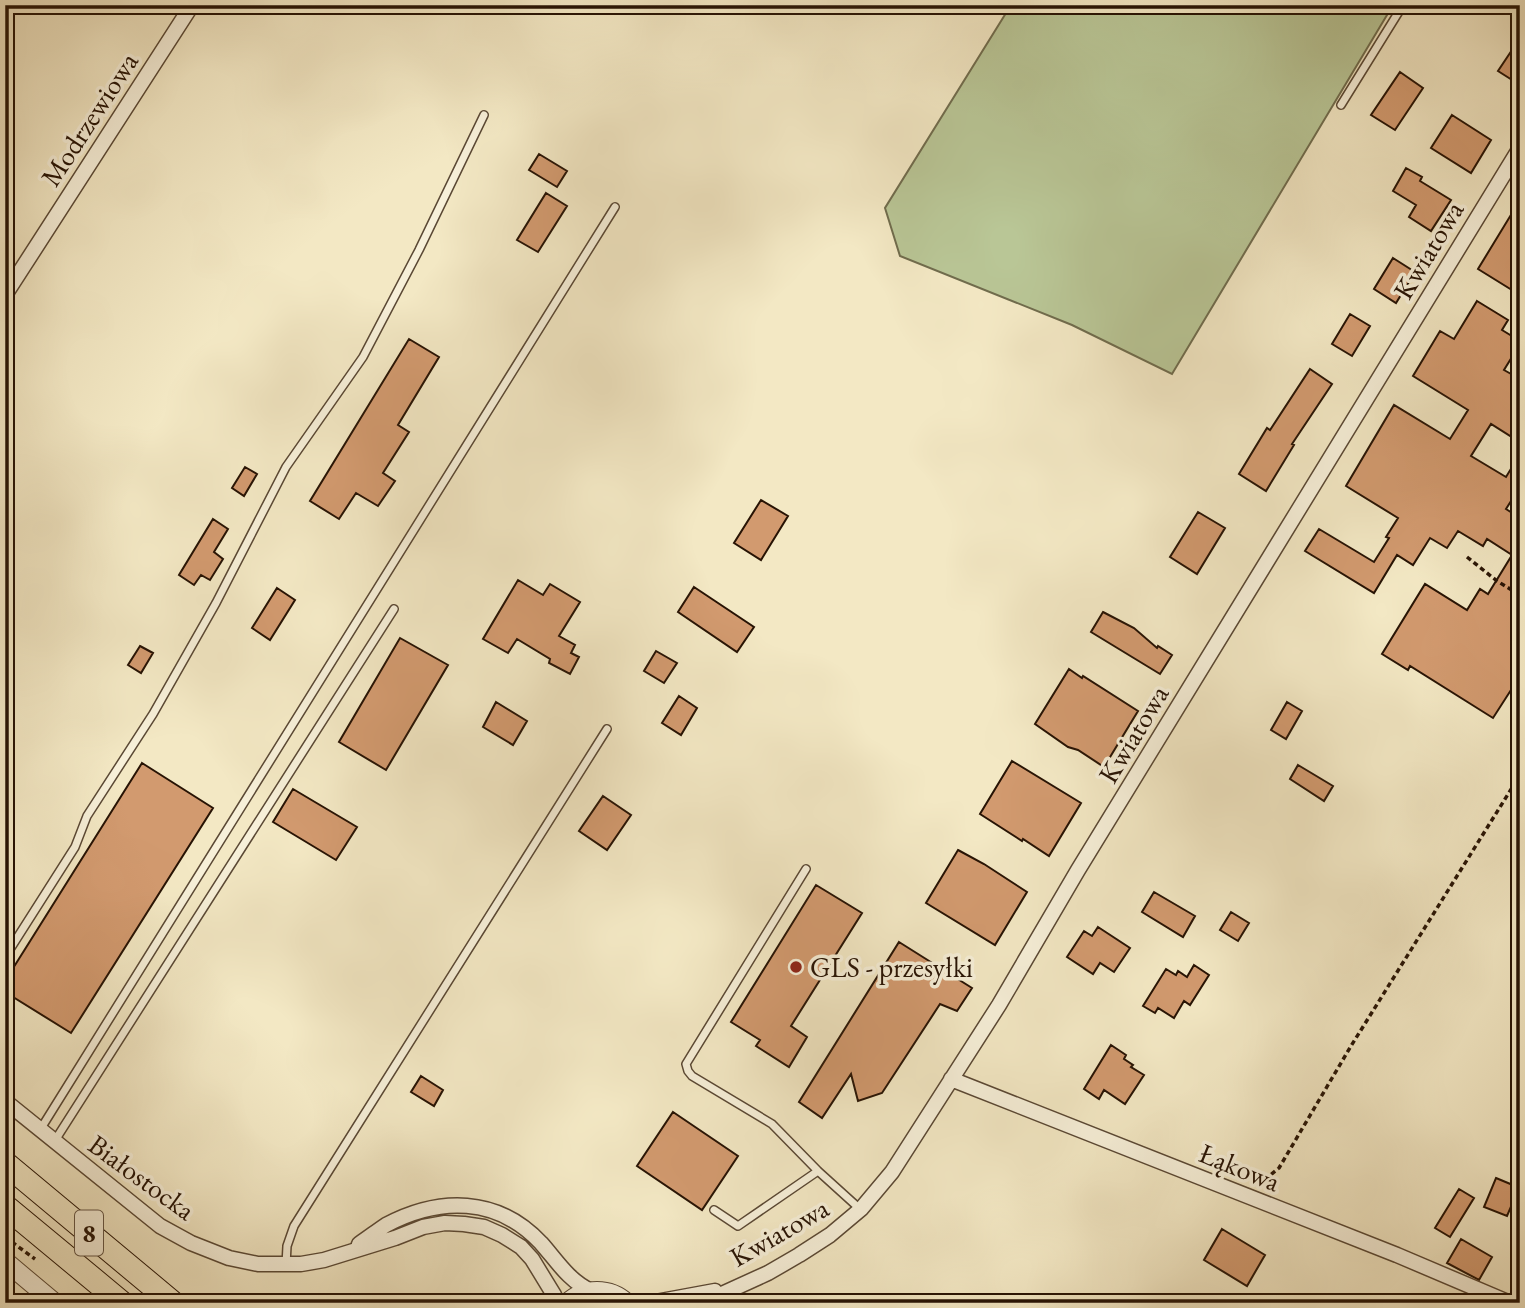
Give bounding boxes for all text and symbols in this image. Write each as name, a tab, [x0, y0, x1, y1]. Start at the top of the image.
street label: Modrzewiowa	[32, 44, 146, 193]
street label: Kwiatowa	[1385, 194, 1472, 306]
street label: Kwiatowa	[1090, 678, 1177, 790]
place label: GLS - przesyłki	[810, 949, 973, 985]
marker: GLS - przesyłki	[788, 959, 804, 975]
street label: Białostocka	[81, 1126, 203, 1228]
street label: Łąkowa	[1194, 1135, 1286, 1200]
street label: Kwiatowa	[723, 1189, 836, 1275]
road number: 8	[75, 1210, 103, 1256]

